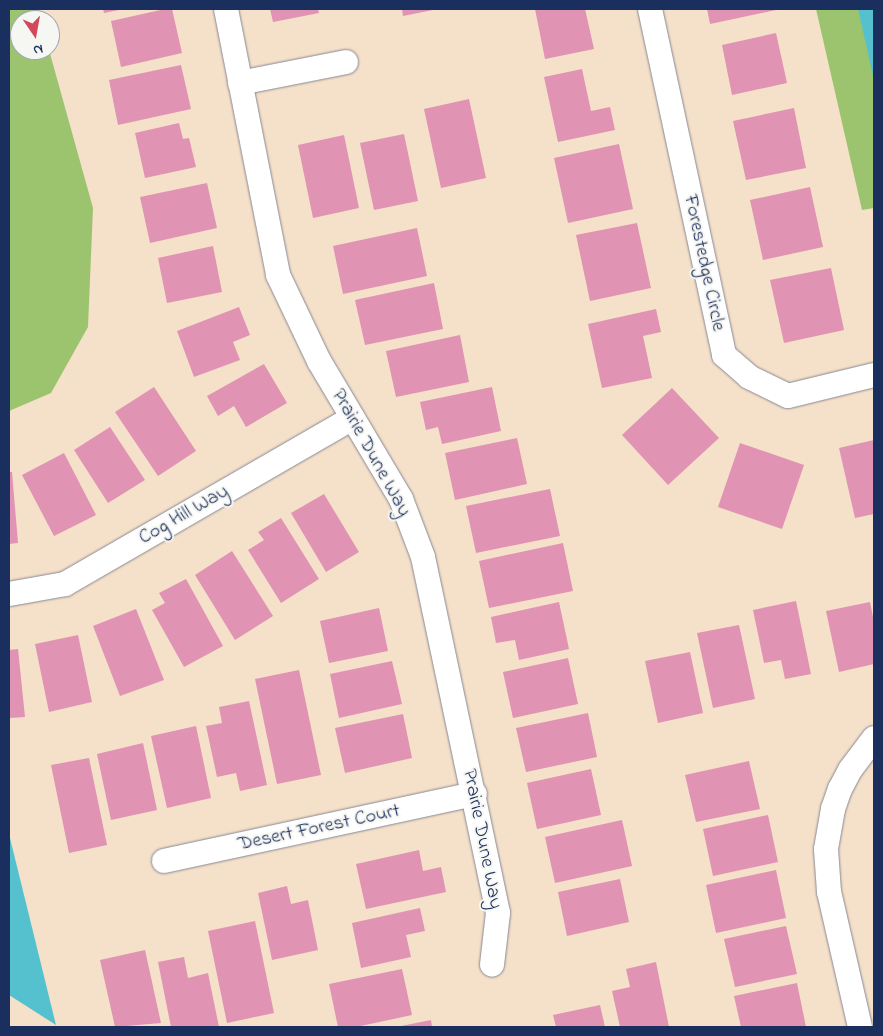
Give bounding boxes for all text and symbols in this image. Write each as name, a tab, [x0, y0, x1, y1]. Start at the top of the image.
north arrow	[10, 10, 60, 60]
text: N	[31, 38, 45, 60]
street label: Forestedge Circle	[678, 193, 730, 333]
street label: Prairie Dune Way	[326, 385, 416, 521]
street label: Cog Hill Way	[135, 480, 233, 550]
street label: Prairie Dune Way	[457, 767, 507, 911]
street label: Desert Forest Court	[236, 799, 402, 857]

